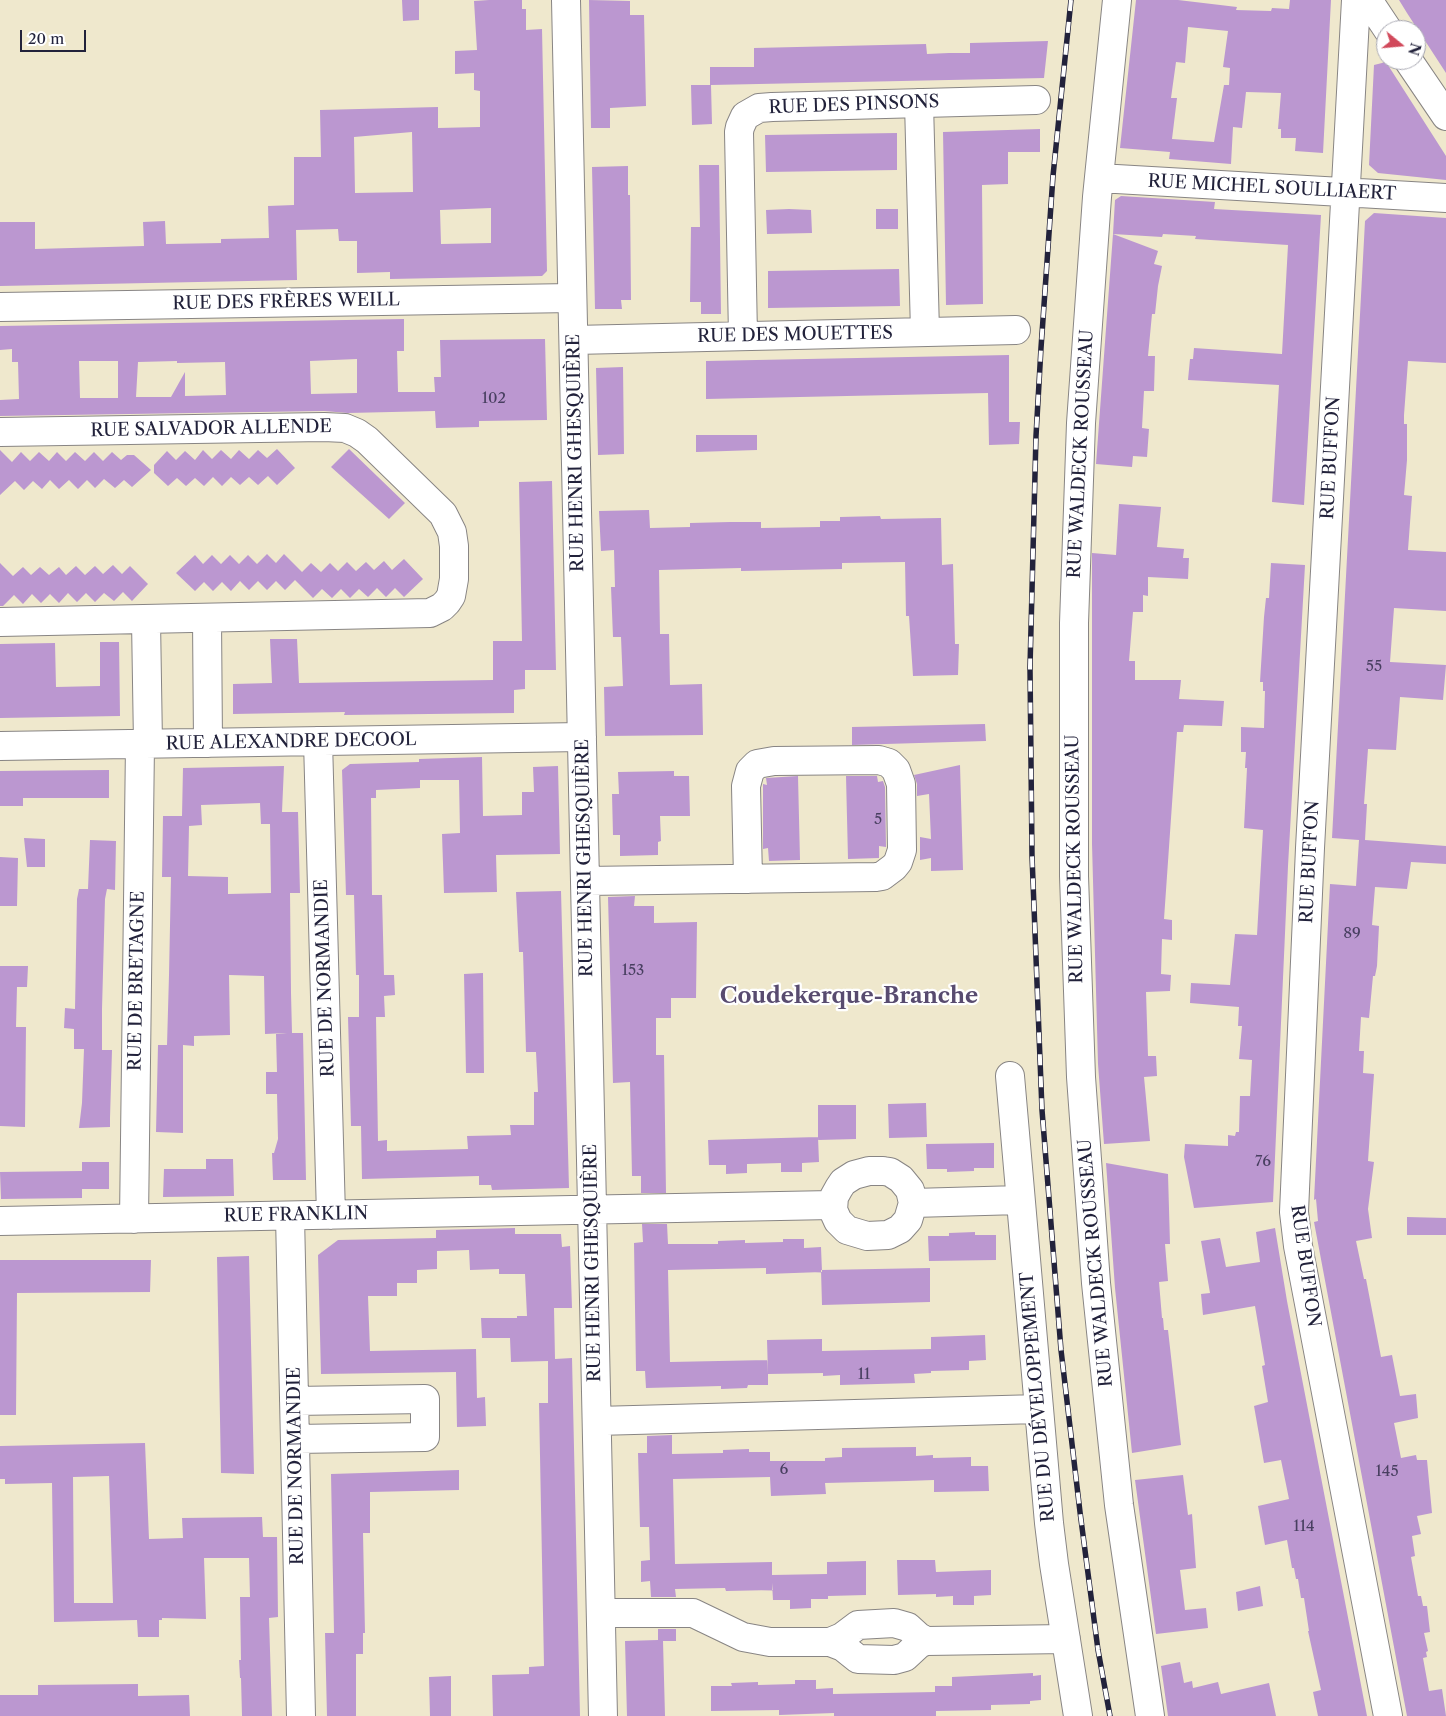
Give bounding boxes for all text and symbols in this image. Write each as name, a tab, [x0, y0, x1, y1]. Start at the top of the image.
scale bar	[22, 20, 89, 52]
north arrow	[1376, 20, 1426, 70]
text: 20 m	[28, 29, 64, 48]
text: N	[1404, 41, 1425, 58]
street label: RUE DES PINSONS	[768, 91, 940, 119]
street label: RUE MICHEL SOULLIAERT	[1147, 171, 1397, 205]
street label: RUE DES FRÈRES WEILL	[172, 289, 400, 315]
street label: RUE DES MOUETTES	[697, 322, 893, 348]
street label: RUE WALDECK ROUSSEAU	[1064, 329, 1098, 579]
street label: RUE HENRI GHESQUIÈRE	[563, 334, 589, 572]
house number: 102	[482, 390, 506, 408]
street label: RUE BUFFON	[1317, 396, 1345, 520]
street label: RUE SALVADOR ALLENDE	[90, 416, 332, 442]
house number: 55	[1366, 658, 1382, 676]
street label: RUE ALEXANDRE DECOOL	[165, 729, 417, 755]
street label: RUE WALDECK ROUSSEAU	[1062, 734, 1088, 984]
street label: RUE HENRI GHESQUIÈRE	[572, 739, 598, 977]
street label: RUE BUFFON	[1296, 800, 1324, 924]
house number: 5	[874, 811, 882, 829]
street label: RUE DE NORMANDIE	[311, 879, 339, 1077]
street label: RUE DE BRETAGNE	[125, 891, 149, 1071]
house number: 89	[1343, 925, 1361, 943]
house number: 153	[622, 962, 644, 980]
district label: Coudekerque-Branche	[720, 984, 978, 1010]
street label: RUE WALDECK ROUSSEAU	[1074, 1138, 1118, 1388]
street label: RUE HENRI GHESQUIÈRE	[580, 1144, 606, 1382]
house number: 76	[1255, 1153, 1271, 1171]
street label: RUE FRANKLIN	[224, 1203, 368, 1227]
street label: RUE BUFFON	[1286, 1203, 1324, 1329]
street label: RUE DU DÉVELOPPEMENT	[1016, 1271, 1060, 1523]
house number: 11	[858, 1366, 870, 1384]
street label: RUE DE NORMANDIE	[283, 1367, 309, 1565]
house number: 6	[780, 1461, 788, 1479]
house number: 145	[1375, 1463, 1399, 1481]
house number: 114	[1293, 1518, 1315, 1536]

